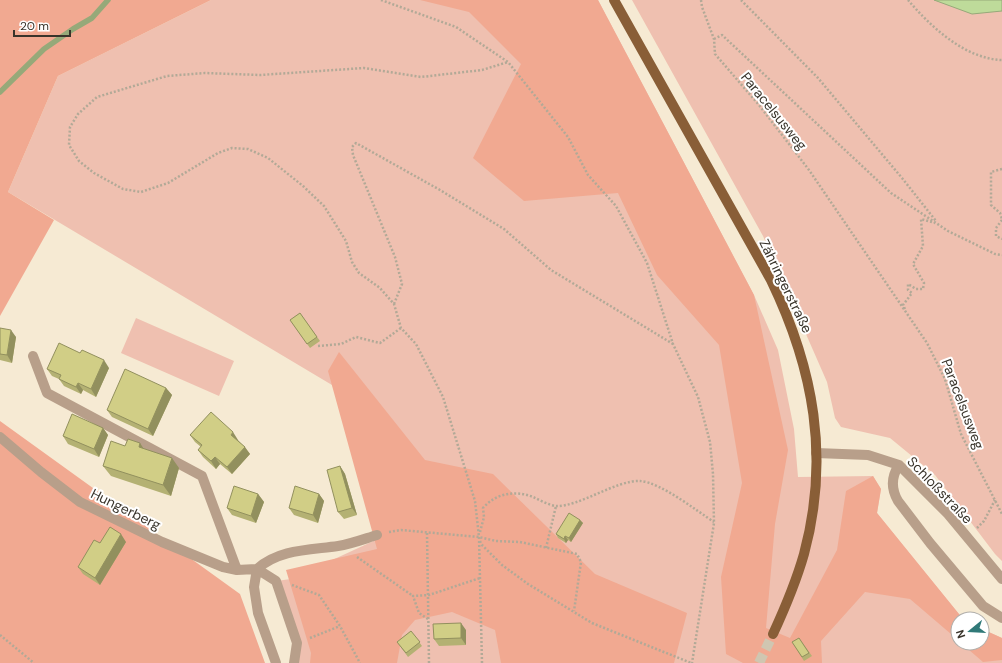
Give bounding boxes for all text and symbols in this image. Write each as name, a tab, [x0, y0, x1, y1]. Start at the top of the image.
scale bar	[14, 12, 70, 38]
text: 20 m	[20, 18, 49, 34]
street label: Paracelsusweg	[737, 68, 811, 154]
street label: Zähringerstraße	[755, 236, 817, 336]
street label: Paracelsusweg	[938, 356, 989, 452]
street label: Schloßstraße	[903, 453, 977, 528]
street label: Hungerberg	[88, 484, 164, 534]
north arrow	[950, 611, 990, 651]
text: N	[953, 628, 968, 640]

